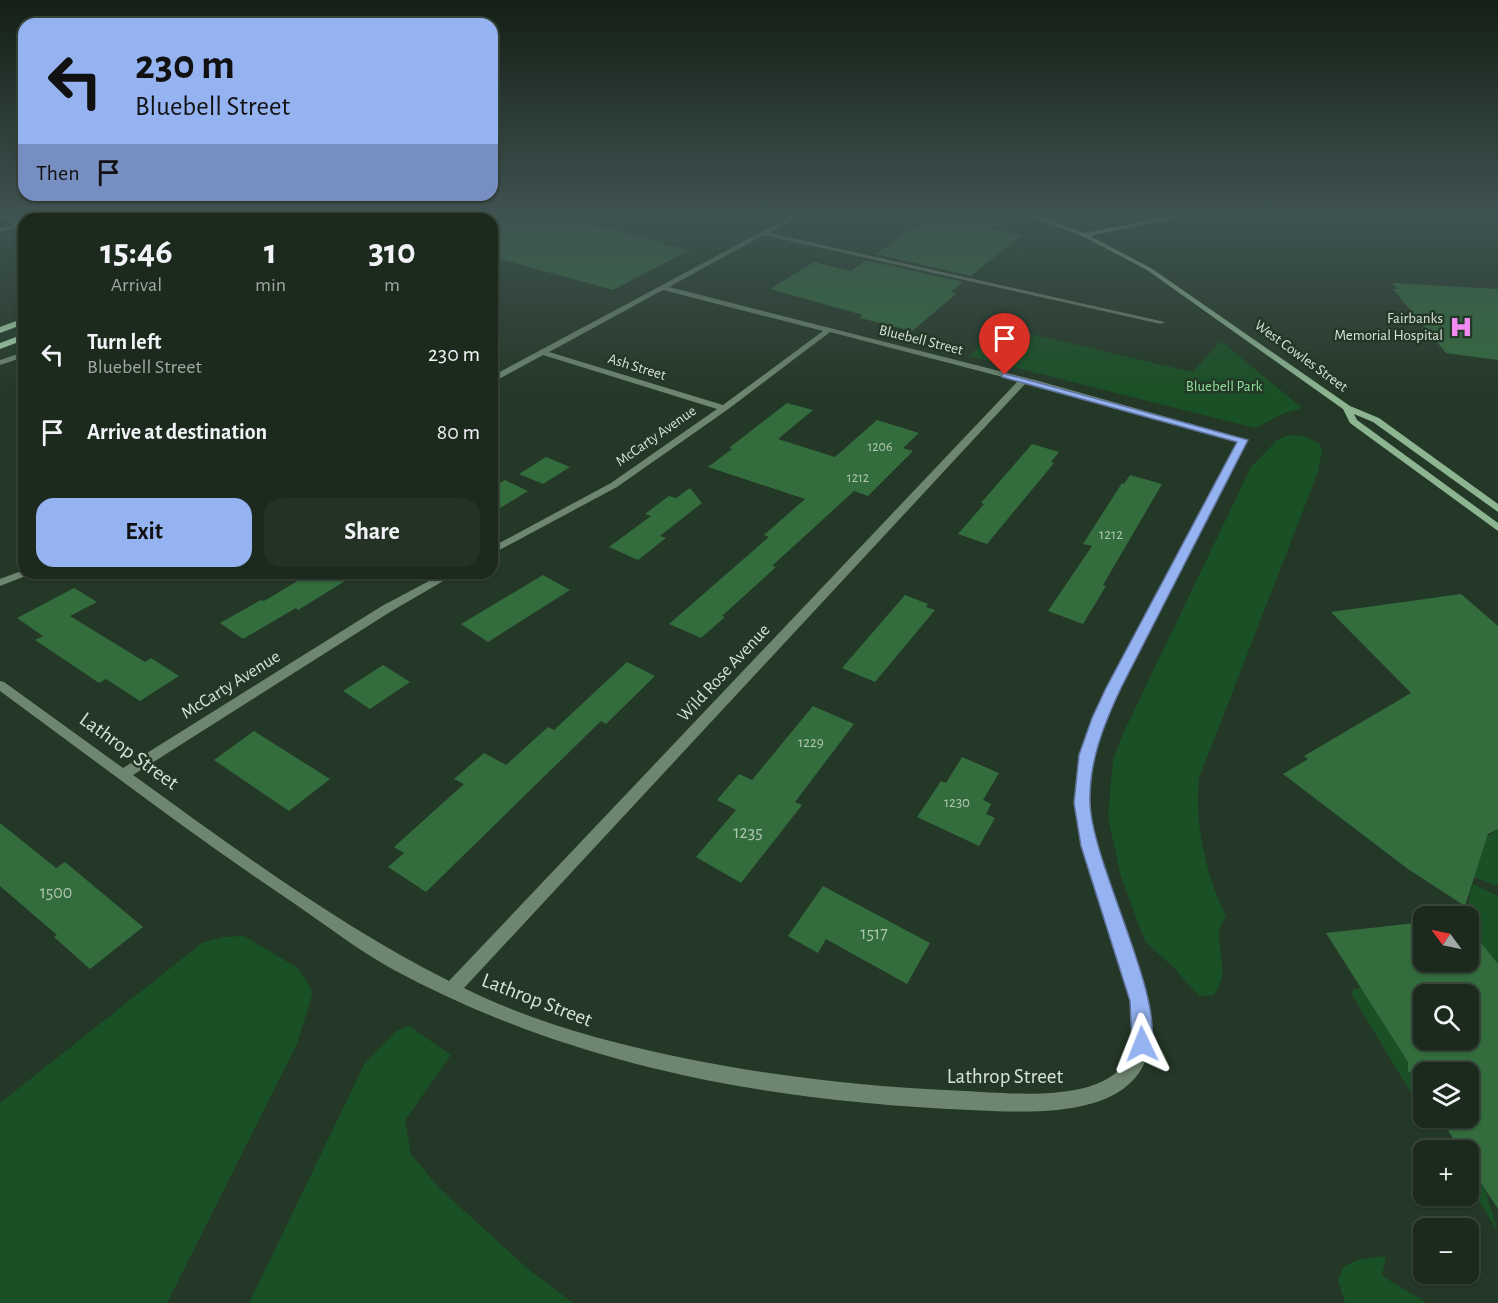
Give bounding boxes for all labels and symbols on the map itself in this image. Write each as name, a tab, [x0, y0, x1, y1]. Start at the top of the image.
place label: Fairbanks Memorial Hospital	[1334, 311, 1443, 343]
pin	[979, 313, 1030, 375]
hospital icon: Fairbanks Memorial Hospital	[1448, 314, 1474, 340]
street label: West Cowles Street	[1252, 317, 1351, 395]
street label: Bluebell Street	[877, 322, 965, 358]
street label: Ash Street	[606, 351, 668, 383]
park label: Bluebell Park	[1186, 379, 1263, 394]
street label: McCarty Avenue	[613, 403, 699, 469]
house number: 1206	[867, 440, 893, 454]
house number: 1212	[847, 471, 869, 485]
house number: 1212	[1099, 527, 1123, 542]
street label: Wild Rose Avenue	[675, 621, 773, 725]
street label: McCarty Avenue	[178, 647, 284, 723]
street label: Lathrop Street	[76, 708, 183, 794]
house number: 1229	[798, 735, 824, 750]
house number: 1230	[944, 795, 970, 810]
house number: 1235	[733, 824, 763, 842]
house number: 1500	[40, 884, 72, 902]
north arrow	[1413, 906, 1479, 972]
house number: 1517	[860, 925, 888, 943]
street label: Lathrop Street	[479, 969, 595, 1031]
position arrow	[1110, 1012, 1174, 1076]
street label: Lathrop Street	[947, 1066, 1064, 1087]

